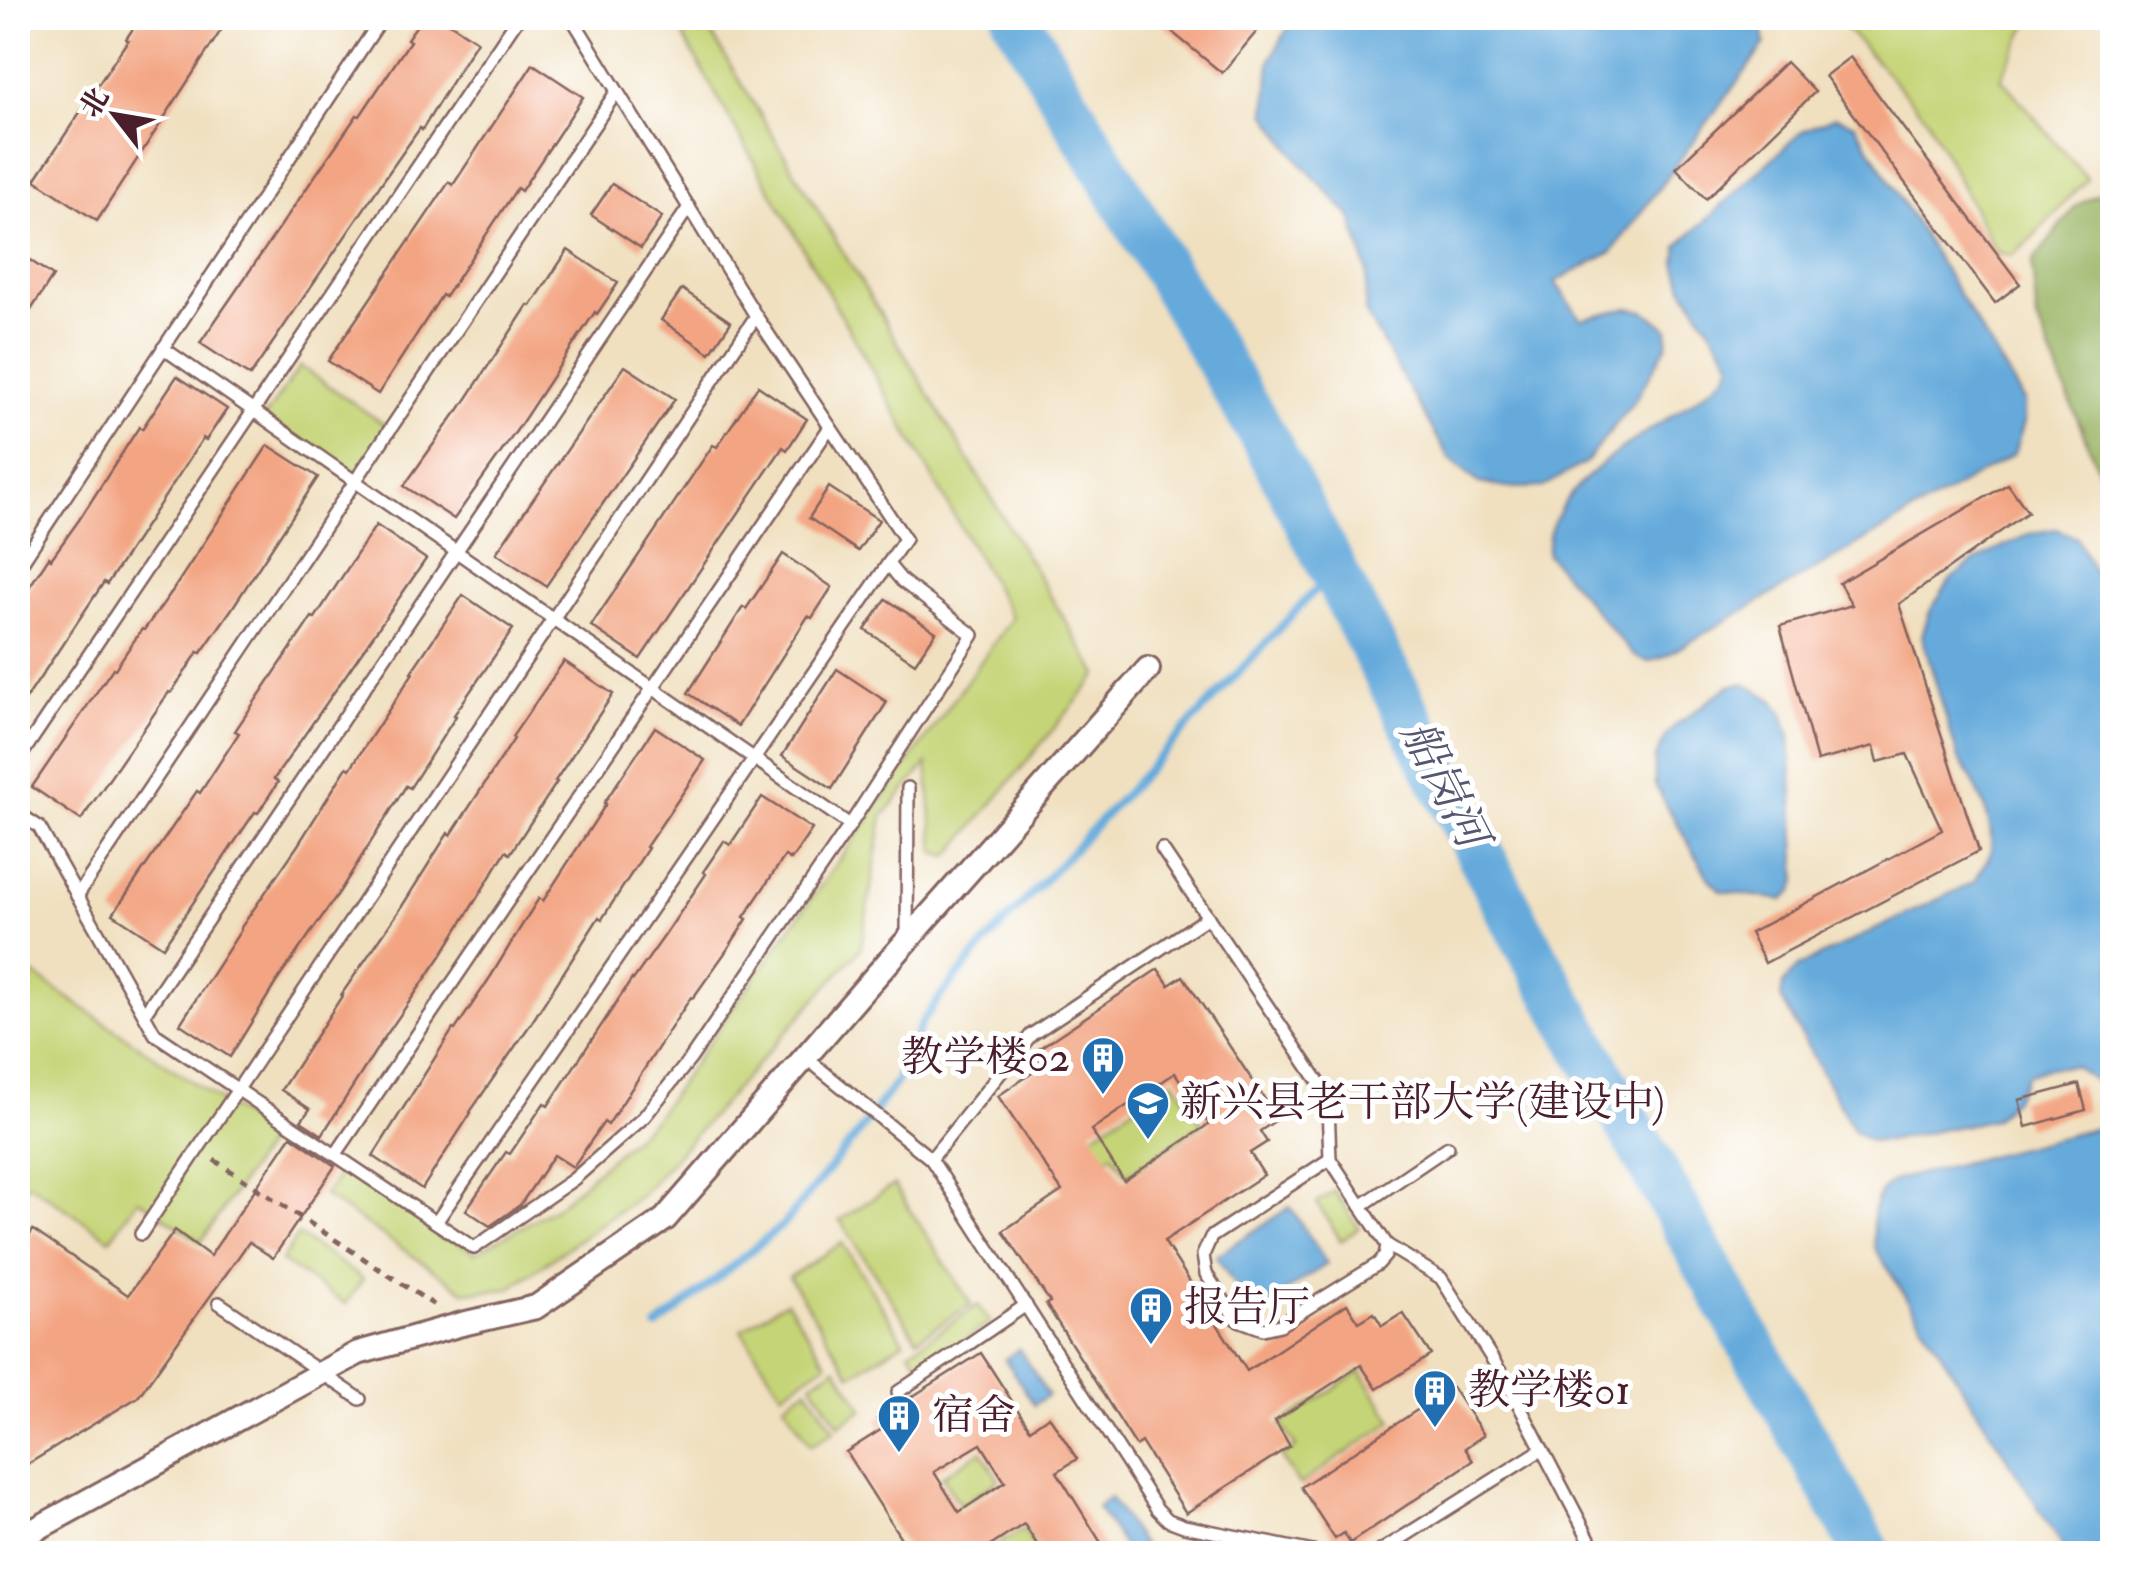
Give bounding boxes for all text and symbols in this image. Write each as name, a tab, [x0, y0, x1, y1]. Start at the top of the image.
north arrow	[65, 65, 165, 165]
text: 北	[73, 82, 117, 124]
water label: 船岗河	[1388, 711, 1503, 863]
place label: 教学楼02	[901, 1032, 1070, 1084]
building icon: 教学楼02	[1080, 1035, 1126, 1096]
place label: 新兴县老干部大学(建设中)	[1180, 1077, 1665, 1129]
school or university icon: 新兴县老干部大学(建设中)	[1125, 1080, 1171, 1141]
place label: 报告厅	[1184, 1282, 1310, 1334]
building icon: 报告厅	[1128, 1285, 1174, 1346]
place label: 教学楼01	[1468, 1365, 1630, 1417]
building icon: 教学楼01	[1412, 1368, 1458, 1429]
place label: 宿舍	[932, 1390, 1016, 1442]
building icon: 宿舍	[876, 1393, 922, 1454]

